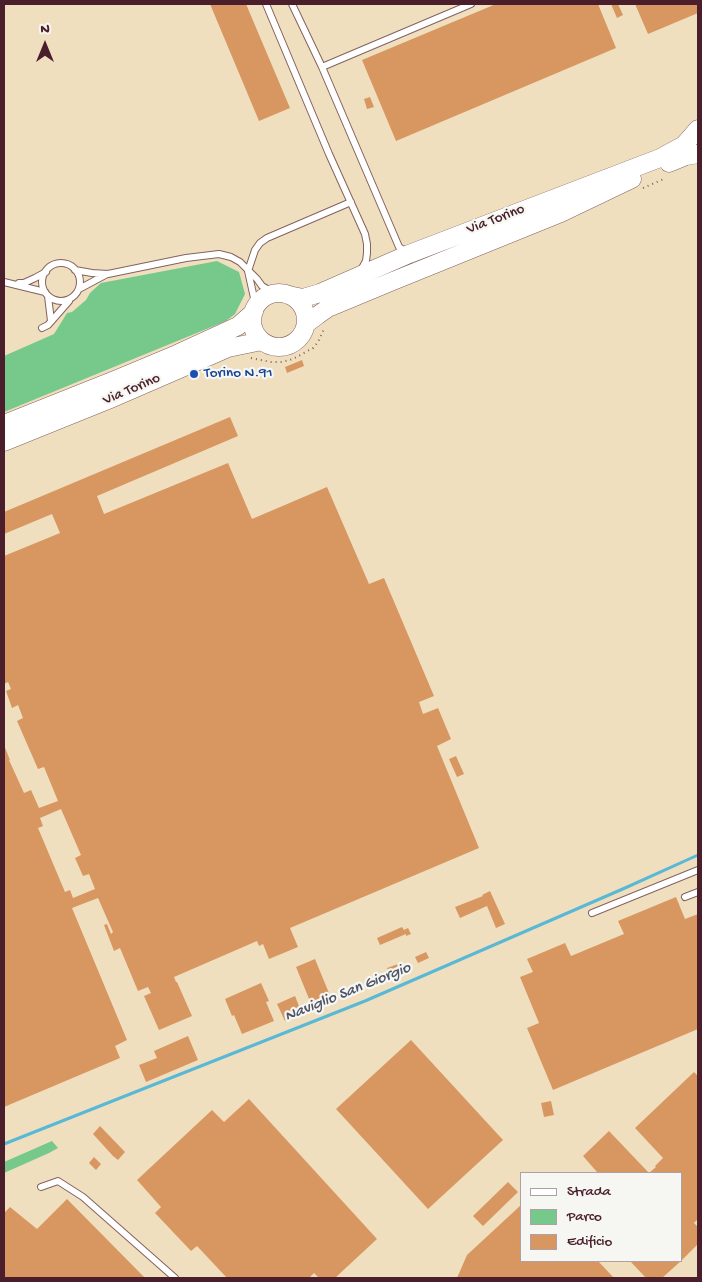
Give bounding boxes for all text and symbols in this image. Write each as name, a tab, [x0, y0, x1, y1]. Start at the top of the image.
north arrow	[20, 20, 70, 70]
text: N	[40, 21, 50, 38]
street label: Via Torino	[465, 201, 527, 239]
place label: Torino N.91	[204, 365, 273, 383]
marker: Torino N.91	[188, 368, 200, 380]
street label: Via Torino	[101, 370, 163, 410]
water label: Naviglio San Giorgio	[282, 959, 414, 1027]
legend	[520, 1172, 682, 1262]
text: Strada	[567, 1183, 611, 1201]
text: Parco	[567, 1208, 602, 1226]
text: Edificio	[567, 1233, 612, 1251]

